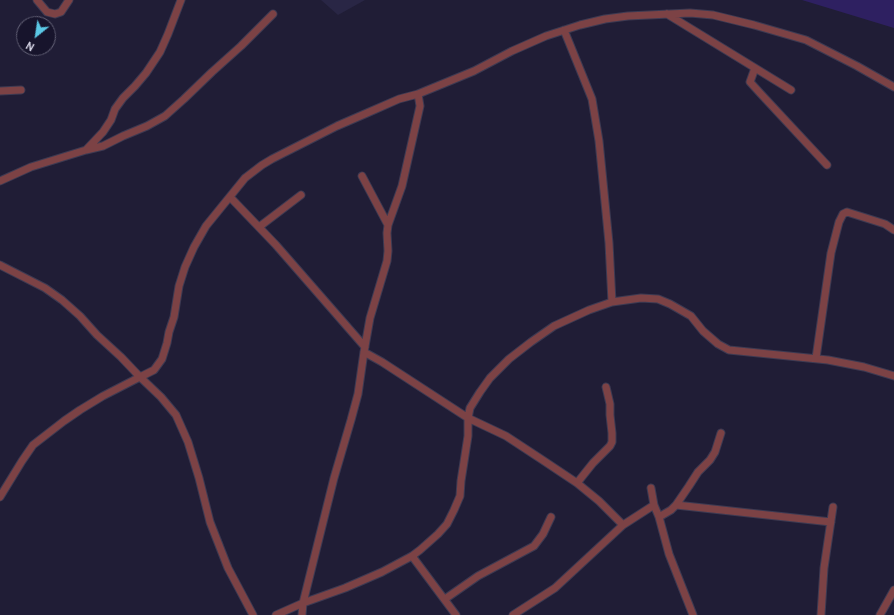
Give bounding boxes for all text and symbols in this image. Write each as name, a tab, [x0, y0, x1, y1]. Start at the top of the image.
north arrow	[16, 16, 56, 56]
text: N	[24, 37, 37, 54]

